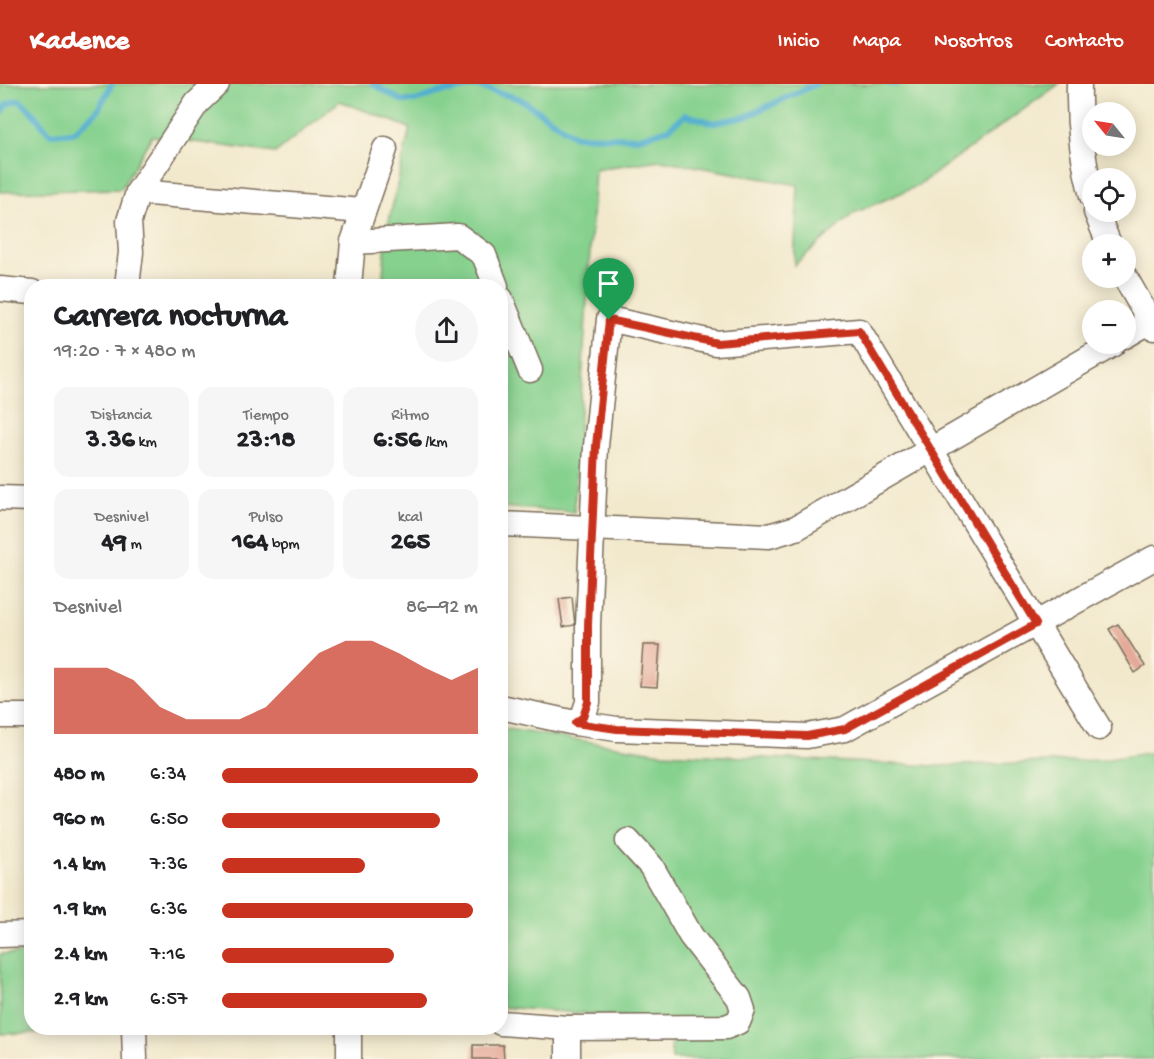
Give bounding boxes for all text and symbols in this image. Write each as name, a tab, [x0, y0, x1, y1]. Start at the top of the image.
text: Kadence	[30, 26, 129, 59]
text: Inicio	[778, 30, 820, 55]
text: Mapa	[853, 30, 901, 55]
text: Nosotros	[934, 30, 1012, 55]
text: Contacto	[1045, 30, 1124, 55]
north arrow	[1082, 102, 1136, 156]
map controls	[1082, 102, 1136, 354]
button: locate	[1082, 168, 1136, 222]
button: +	[1082, 234, 1136, 288]
pin	[583, 258, 634, 320]
icon: arrive	[592, 267, 625, 300]
text: Carrera nocturna	[54, 299, 287, 337]
button: share	[415, 299, 478, 362]
button: −	[1082, 300, 1136, 354]
text: 19:20 · 7 × 480 m	[54, 341, 196, 364]
text: Distancia	[91, 407, 152, 426]
text: Tiempo	[243, 407, 289, 426]
text: Ritmo	[391, 407, 429, 426]
text: 3.36	[86, 426, 135, 457]
text: 23:18	[236, 426, 296, 457]
text: 6:56	[373, 426, 421, 457]
text: km	[135, 434, 157, 453]
text: /km	[421, 434, 447, 453]
text: Desnivel	[94, 509, 149, 528]
text: Pulso	[249, 509, 283, 528]
text: kcal	[398, 509, 423, 528]
text: 49	[101, 528, 127, 559]
text: 164	[232, 528, 268, 559]
text: 265	[391, 528, 430, 559]
text: m	[127, 536, 142, 555]
text: bpm	[268, 536, 300, 555]
text: Desnivel	[54, 597, 122, 620]
text: 86–92 m	[406, 597, 478, 620]
text: 480 m	[54, 764, 105, 787]
text: 6:34	[150, 764, 186, 787]
text: 960 m	[54, 809, 104, 832]
text: 6:50	[150, 809, 188, 832]
text: 1.4 km	[54, 854, 106, 877]
text: 7:36	[150, 854, 187, 877]
text: 1.9 km	[54, 899, 106, 922]
text: 6:36	[150, 899, 187, 922]
text: 2.4 km	[54, 944, 107, 967]
text: 7:16	[150, 944, 185, 967]
text: 2.9 km	[54, 989, 108, 1012]
text: 6:57	[150, 989, 187, 1012]

